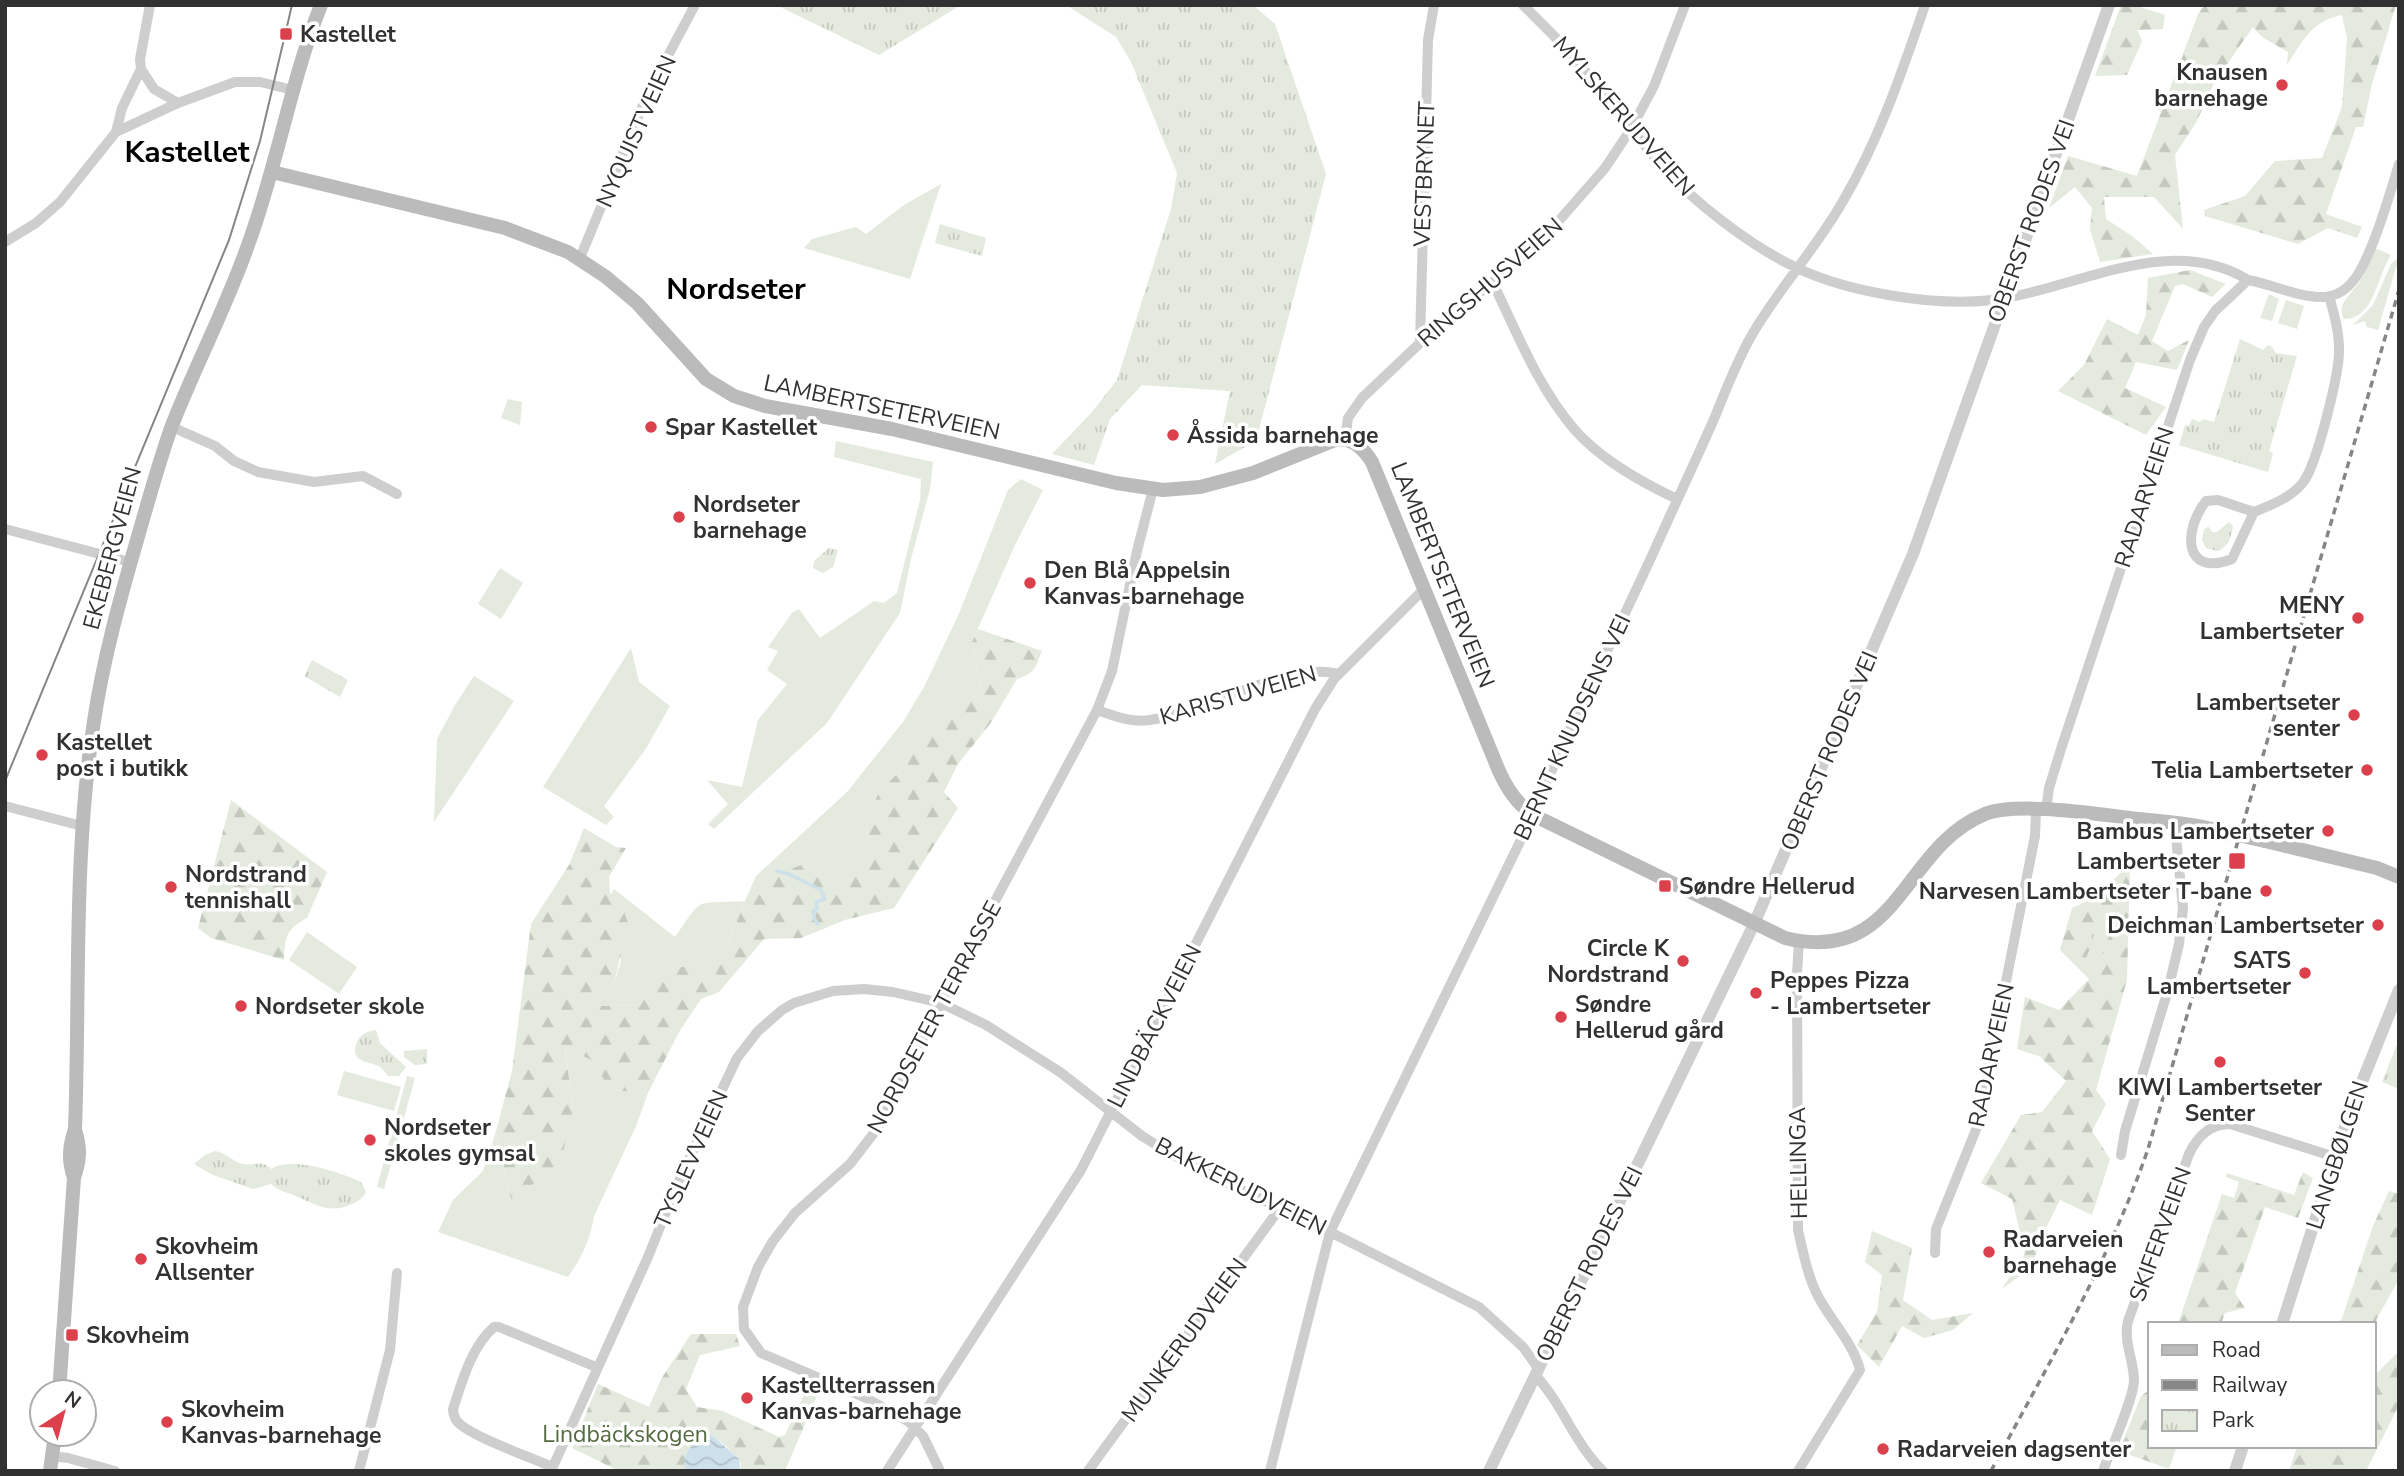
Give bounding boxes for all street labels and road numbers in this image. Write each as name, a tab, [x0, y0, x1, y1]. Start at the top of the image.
street label: MYLSKERUDVEIEN	[1546, 30, 1702, 203]
street label: NYQUISTVEIEN	[589, 50, 684, 212]
street label: VESTBRYNET	[1406, 101, 1443, 248]
street label: OBERST RODES VEI	[1980, 115, 2083, 327]
street label: RINGSHUSVEIEN	[1411, 211, 1569, 354]
street label: LAMBERTSETERVEIEN	[761, 367, 1003, 448]
street label: RADARVEIEN	[2107, 423, 2182, 571]
street label: LAMBERTSETERVEIEN	[1383, 458, 1502, 693]
street label: EKEBERGVEIEN	[76, 463, 149, 633]
street label: BERNT KNUDSENS VEI	[1506, 609, 1639, 845]
street label: OBERST RODES VEI	[1773, 647, 1886, 856]
street label: KARISTUVEIEN	[1156, 658, 1320, 733]
street label: NORDSETER TERRASSE	[860, 896, 1009, 1139]
street label: LINDBÄCKVEIEN	[1100, 939, 1209, 1113]
street label: RADARVEIEN	[1961, 980, 2022, 1130]
street label: LANGBØLGEN	[2299, 1077, 2376, 1233]
street label: TYSLEVVEIEN	[647, 1085, 736, 1233]
street label: HELLINGA	[1782, 1106, 1815, 1219]
street label: BAKKERUDVEIEN	[1150, 1130, 1332, 1243]
street label: OBERST RODES VEI	[1529, 1161, 1650, 1367]
street label: SKIFERVEIEN	[2122, 1163, 2199, 1306]
street label: MUNKERUDVEIEN	[1114, 1252, 1254, 1429]

